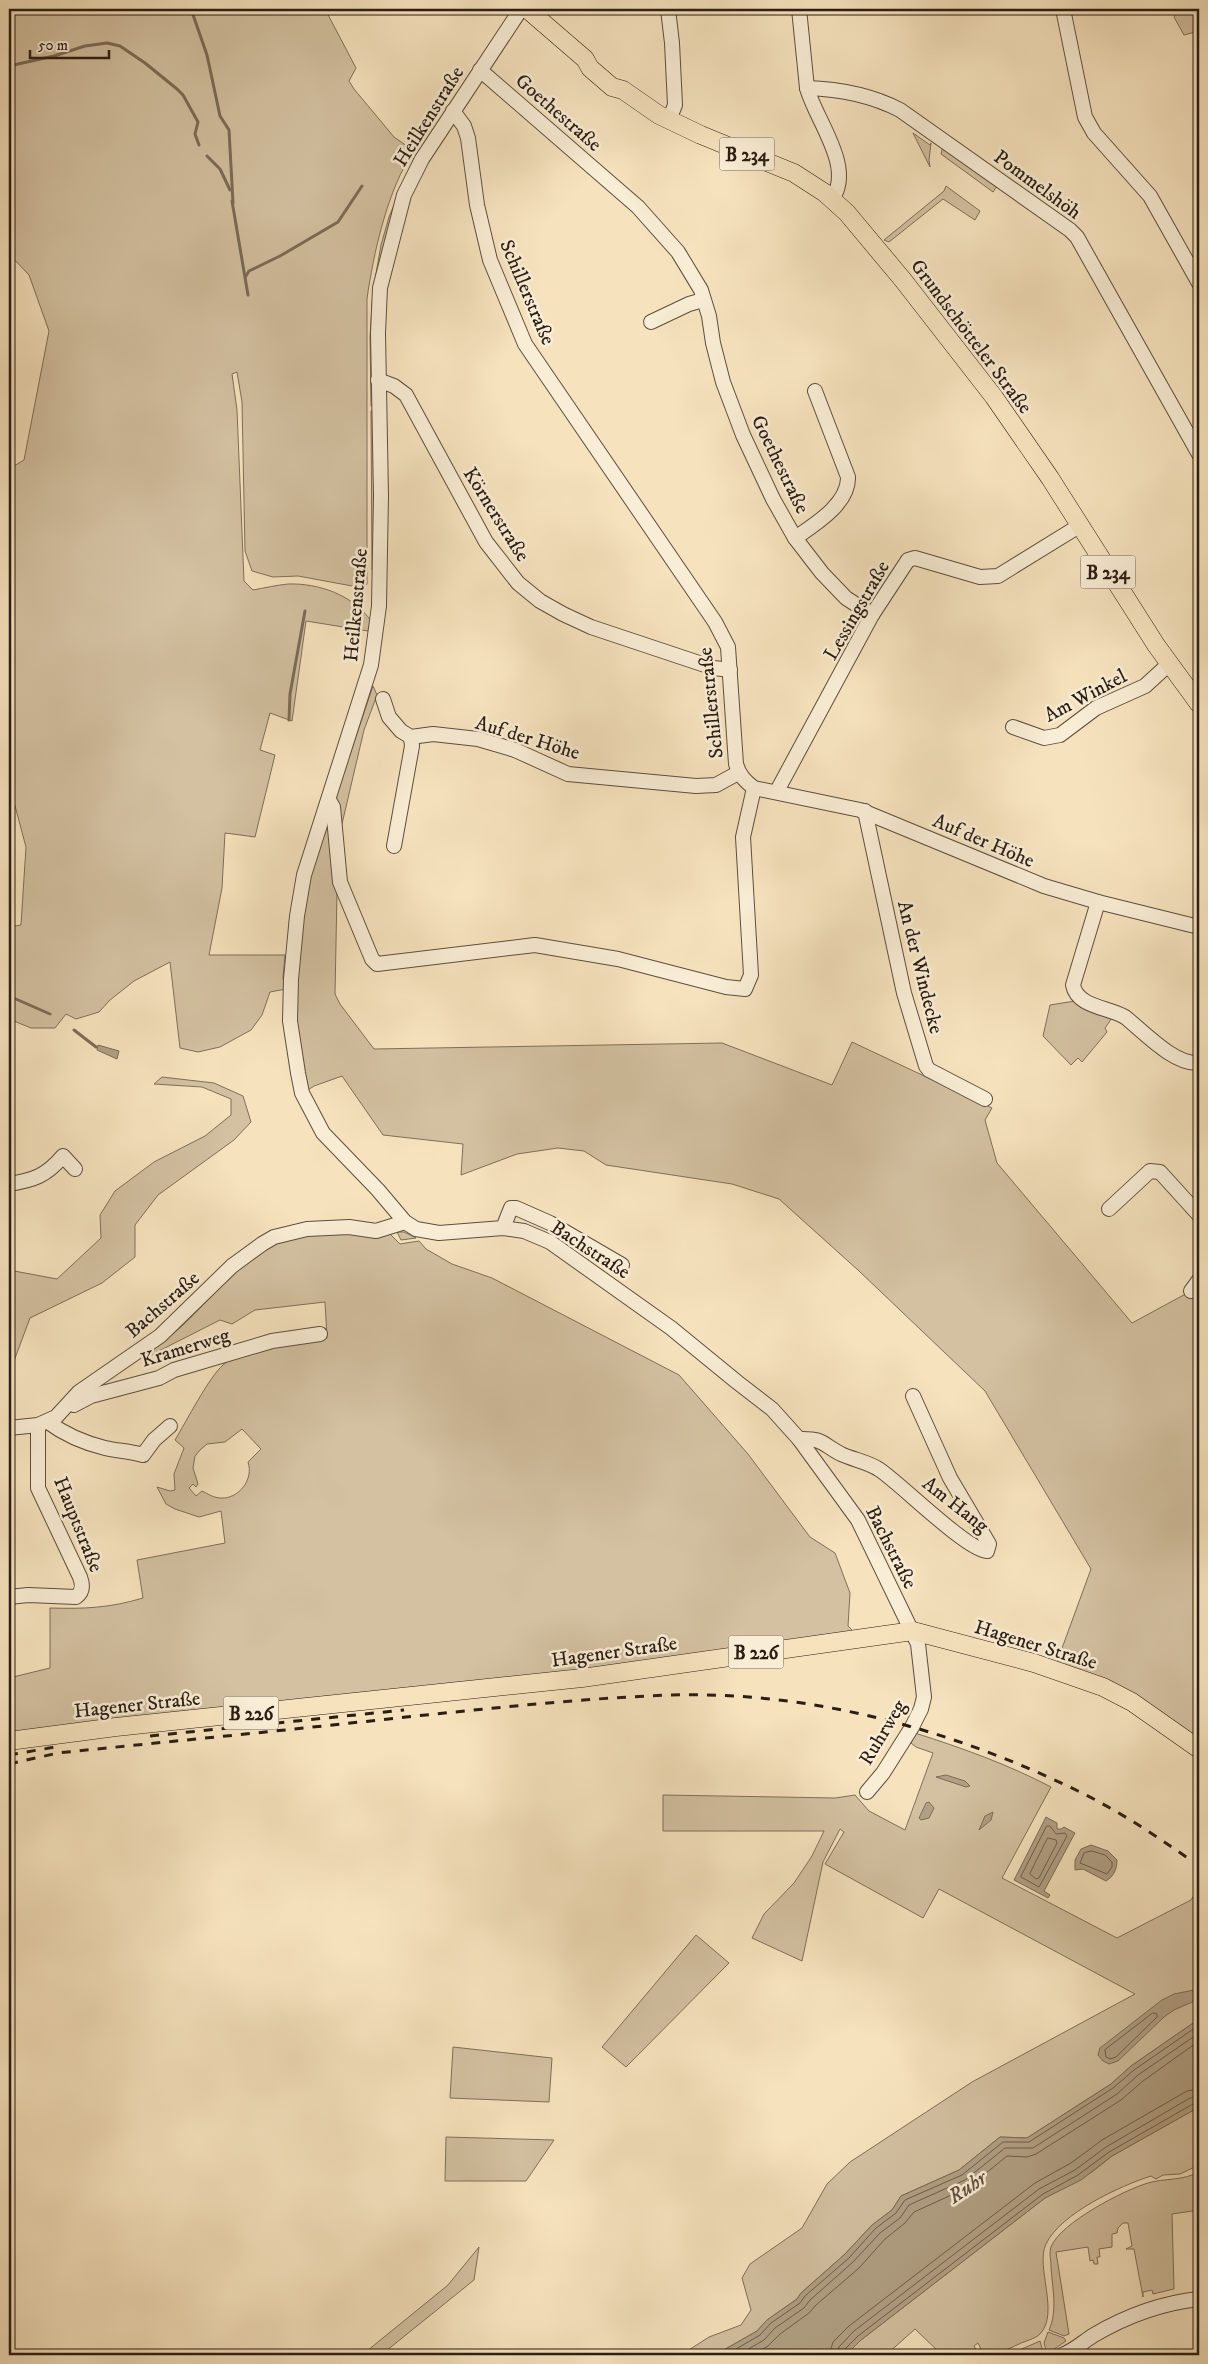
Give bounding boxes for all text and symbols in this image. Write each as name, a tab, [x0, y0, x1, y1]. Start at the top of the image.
scale bar	[30, 28, 109, 60]
text: 50 m	[38, 36, 68, 55]
street label: Heilkenstraße	[389, 62, 470, 172]
street label: Goethestraße	[510, 69, 606, 158]
road number: B 234	[720, 138, 774, 170]
street label: Pommelshöh	[988, 145, 1086, 226]
street label: Schillerstraße	[493, 236, 560, 349]
street label: Grundschötteler Straße	[905, 255, 1037, 419]
street label: Goethestraße	[745, 411, 814, 518]
street label: Körnerstraße	[457, 463, 535, 567]
street label: Heilkenstraße	[339, 547, 374, 663]
road number: B 234	[1080, 556, 1136, 588]
street label: Lessingstraße	[819, 557, 896, 665]
street label: Schillerstraße	[693, 646, 730, 760]
street label: Am Winkel	[1040, 664, 1131, 728]
street label: Auf der Höhe	[472, 711, 583, 766]
street label: Auf der Höhe	[929, 809, 1038, 874]
street label: An der Windecke	[891, 898, 948, 1036]
street label: Bachstraße	[546, 1215, 635, 1285]
street label: Bachstraße	[121, 1266, 205, 1344]
street label: Kramerweg	[138, 1323, 233, 1374]
street label: Am Hang	[917, 1471, 994, 1539]
street label: Hauptstraße	[47, 1473, 108, 1576]
street label: Bachstraße	[859, 1502, 922, 1593]
street label: Hagener Straße	[971, 1615, 1100, 1676]
street label: Hagener Straße	[550, 1631, 679, 1674]
road number: B 226	[728, 1635, 784, 1668]
street label: Hagener Straße	[73, 1686, 202, 1725]
street label: Ruhrweg	[854, 1695, 913, 1770]
road number: B 226	[224, 1696, 278, 1730]
water label: Ruhr	[942, 2165, 993, 2211]

